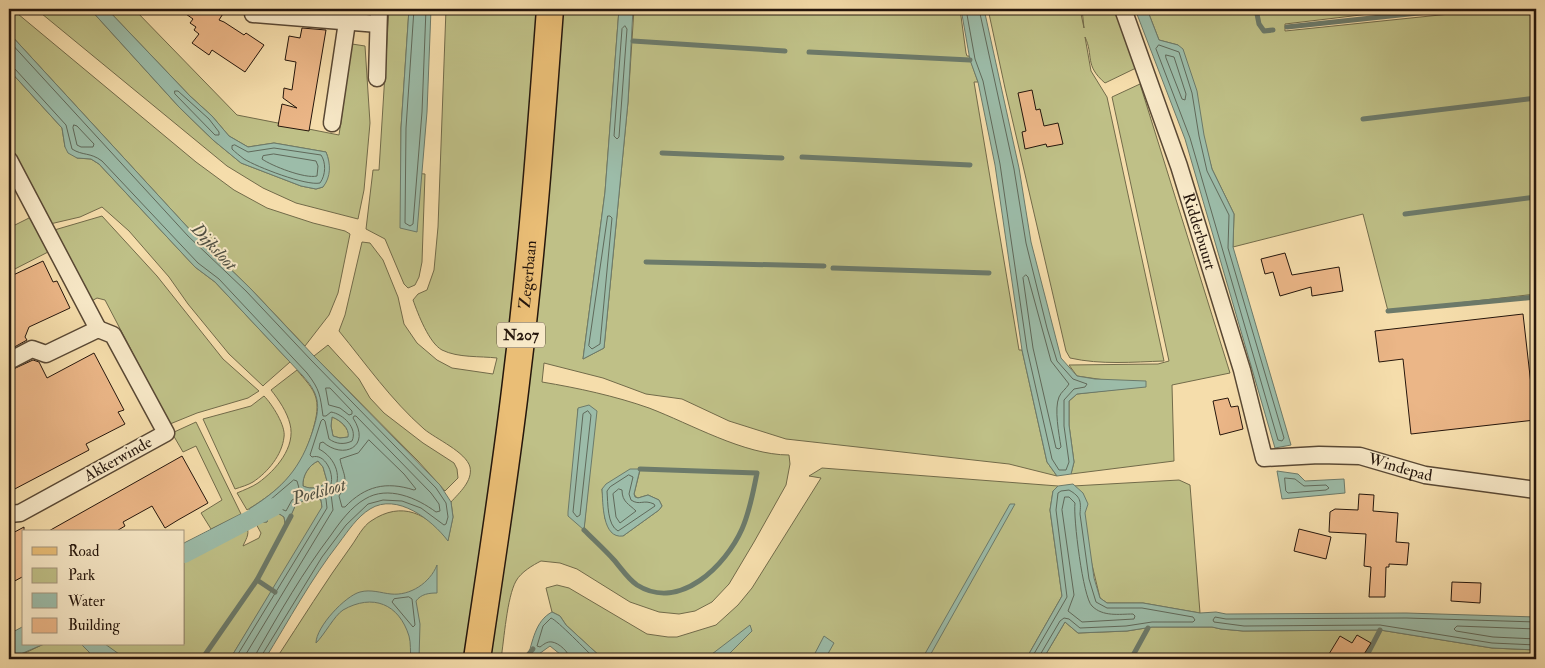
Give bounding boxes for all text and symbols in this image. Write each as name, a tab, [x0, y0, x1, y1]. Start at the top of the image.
street label: Ridderbuurt	[1178, 190, 1220, 272]
water label: Dijksloot	[185, 217, 242, 276]
street label: Zegerbaan	[515, 239, 541, 310]
road number: N207	[497, 322, 545, 348]
street label: Akkerwinde	[80, 432, 156, 486]
street label: Windepad	[1365, 449, 1434, 486]
water label: Poelsloot	[288, 473, 349, 511]
legend	[22, 530, 185, 646]
text: Road	[68, 542, 100, 561]
text: Park	[68, 566, 95, 585]
text: Water	[67, 592, 105, 611]
text: Building	[68, 616, 120, 635]

